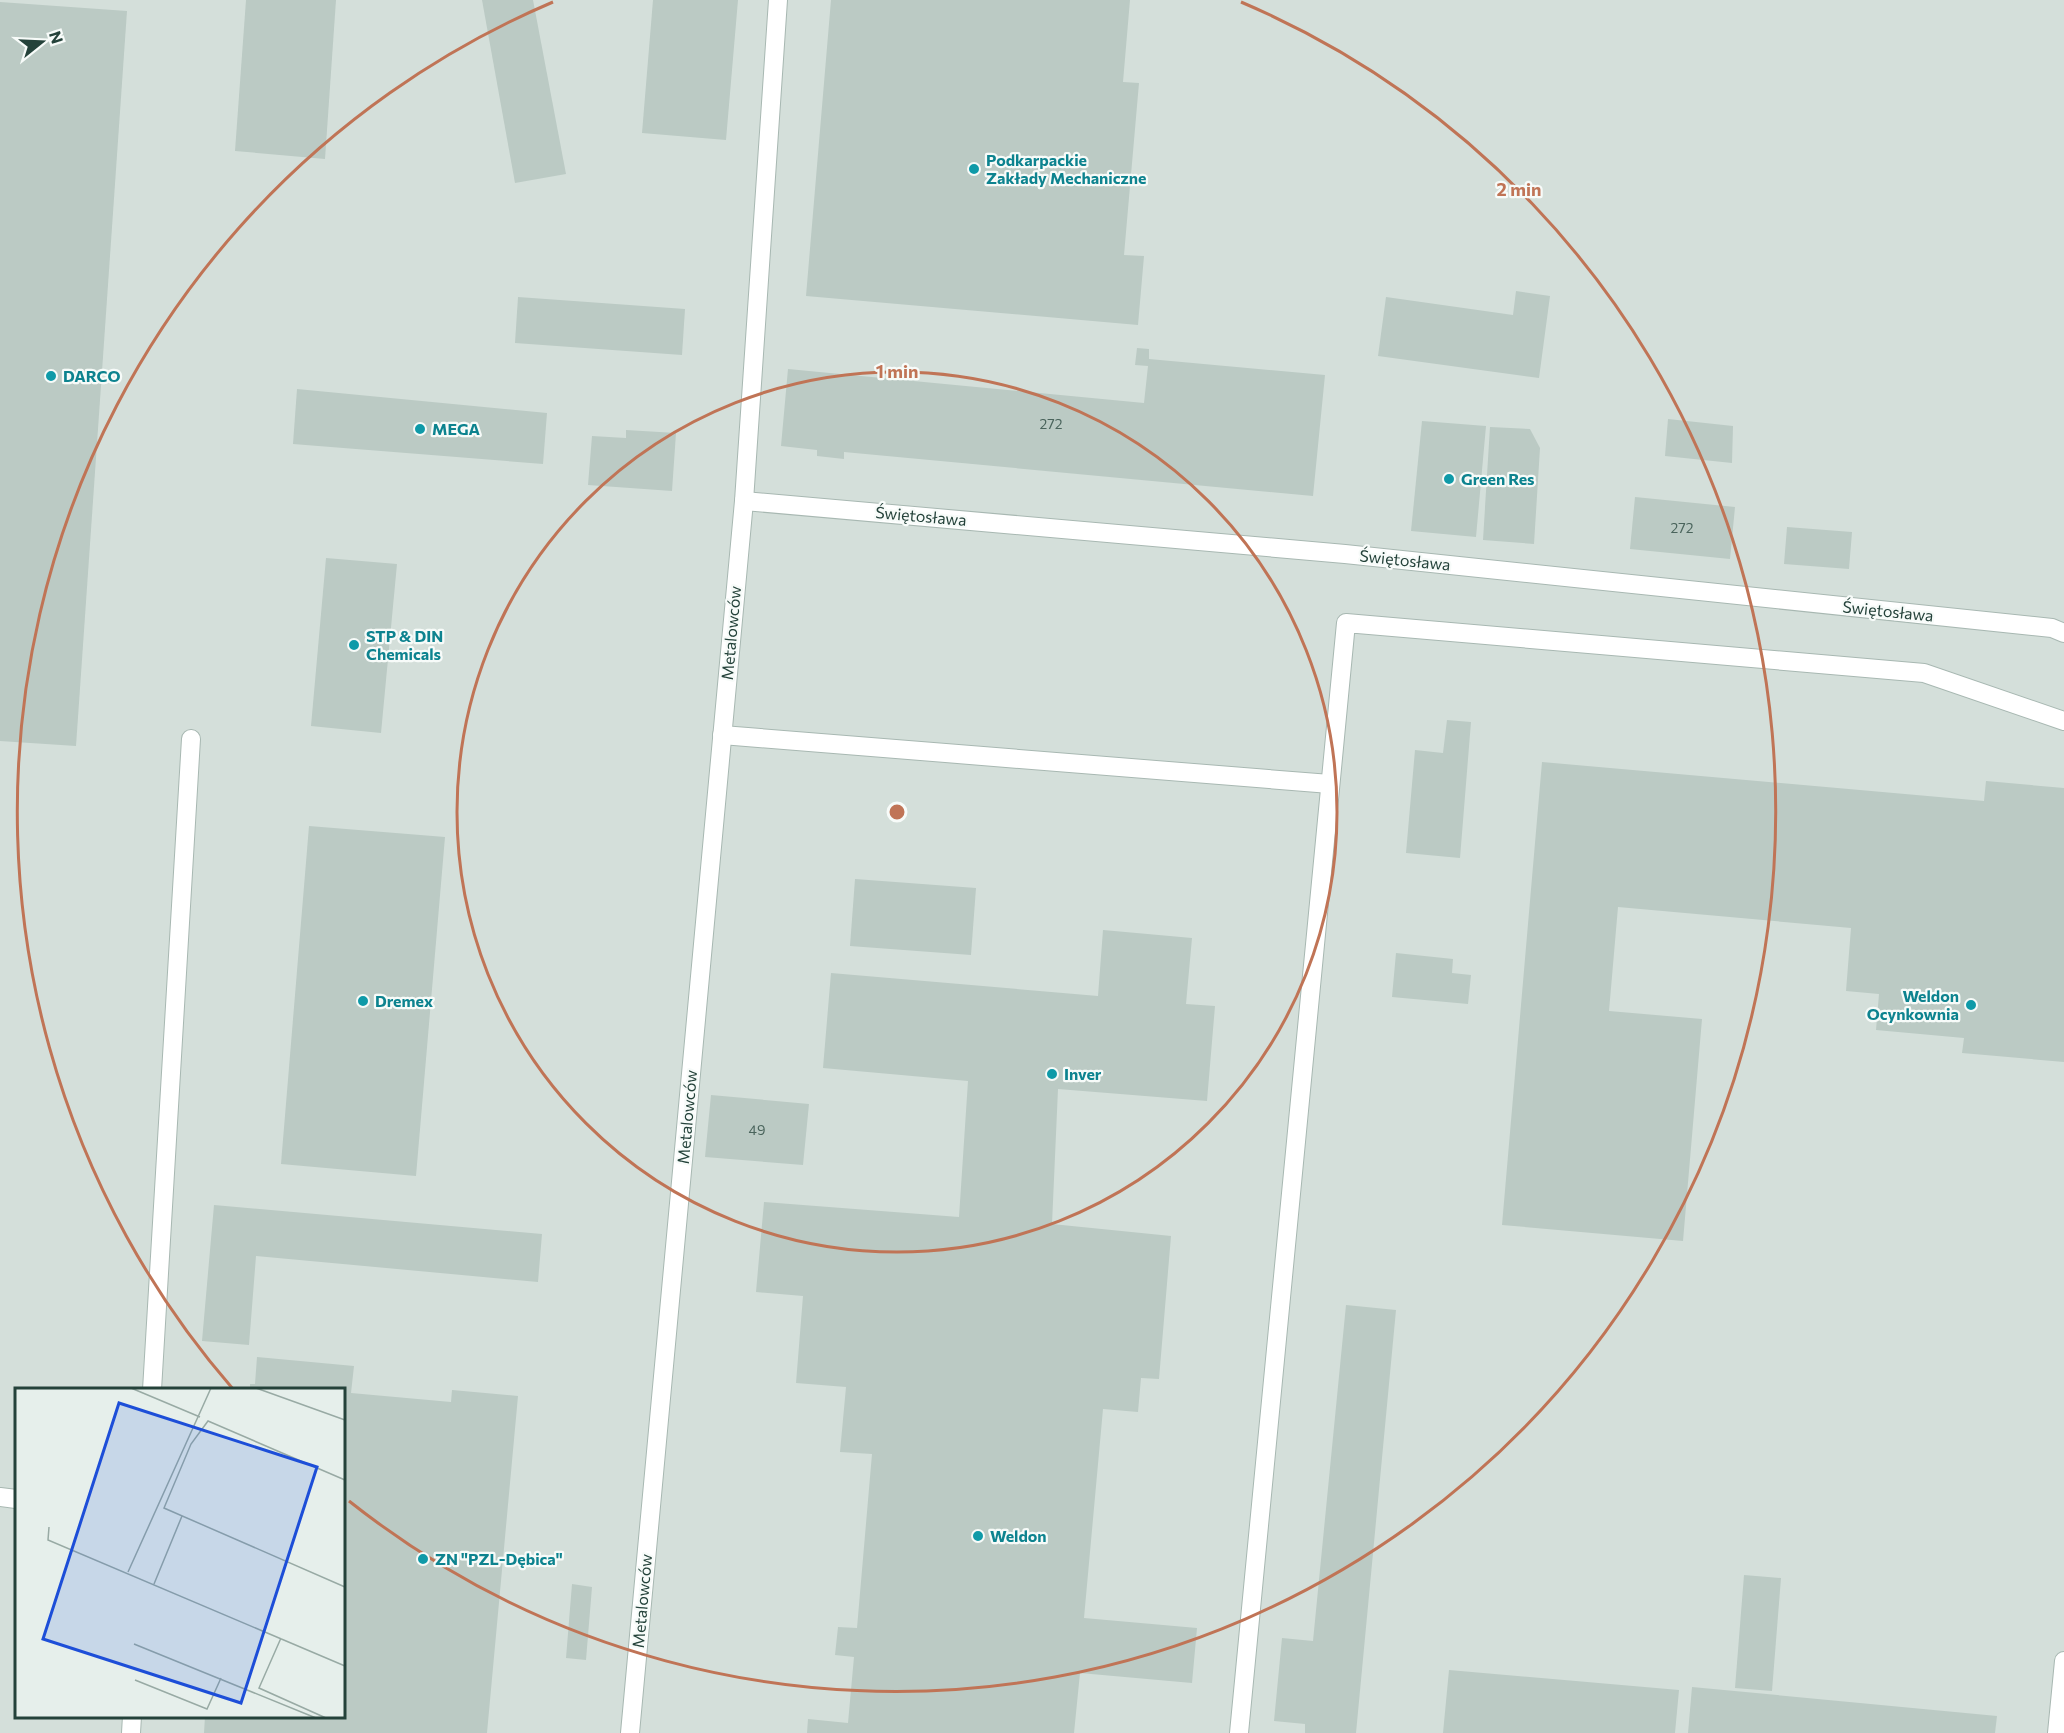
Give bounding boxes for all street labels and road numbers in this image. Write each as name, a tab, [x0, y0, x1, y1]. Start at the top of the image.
street label: Świętosława	[875, 502, 967, 529]
street label: Świętosława	[1359, 545, 1451, 574]
street label: Metalowców	[717, 585, 744, 681]
street label: Świętosława	[1842, 596, 1934, 625]
street label: Metalowców	[673, 1069, 700, 1165]
street label: Metalowców	[628, 1553, 655, 1649]

